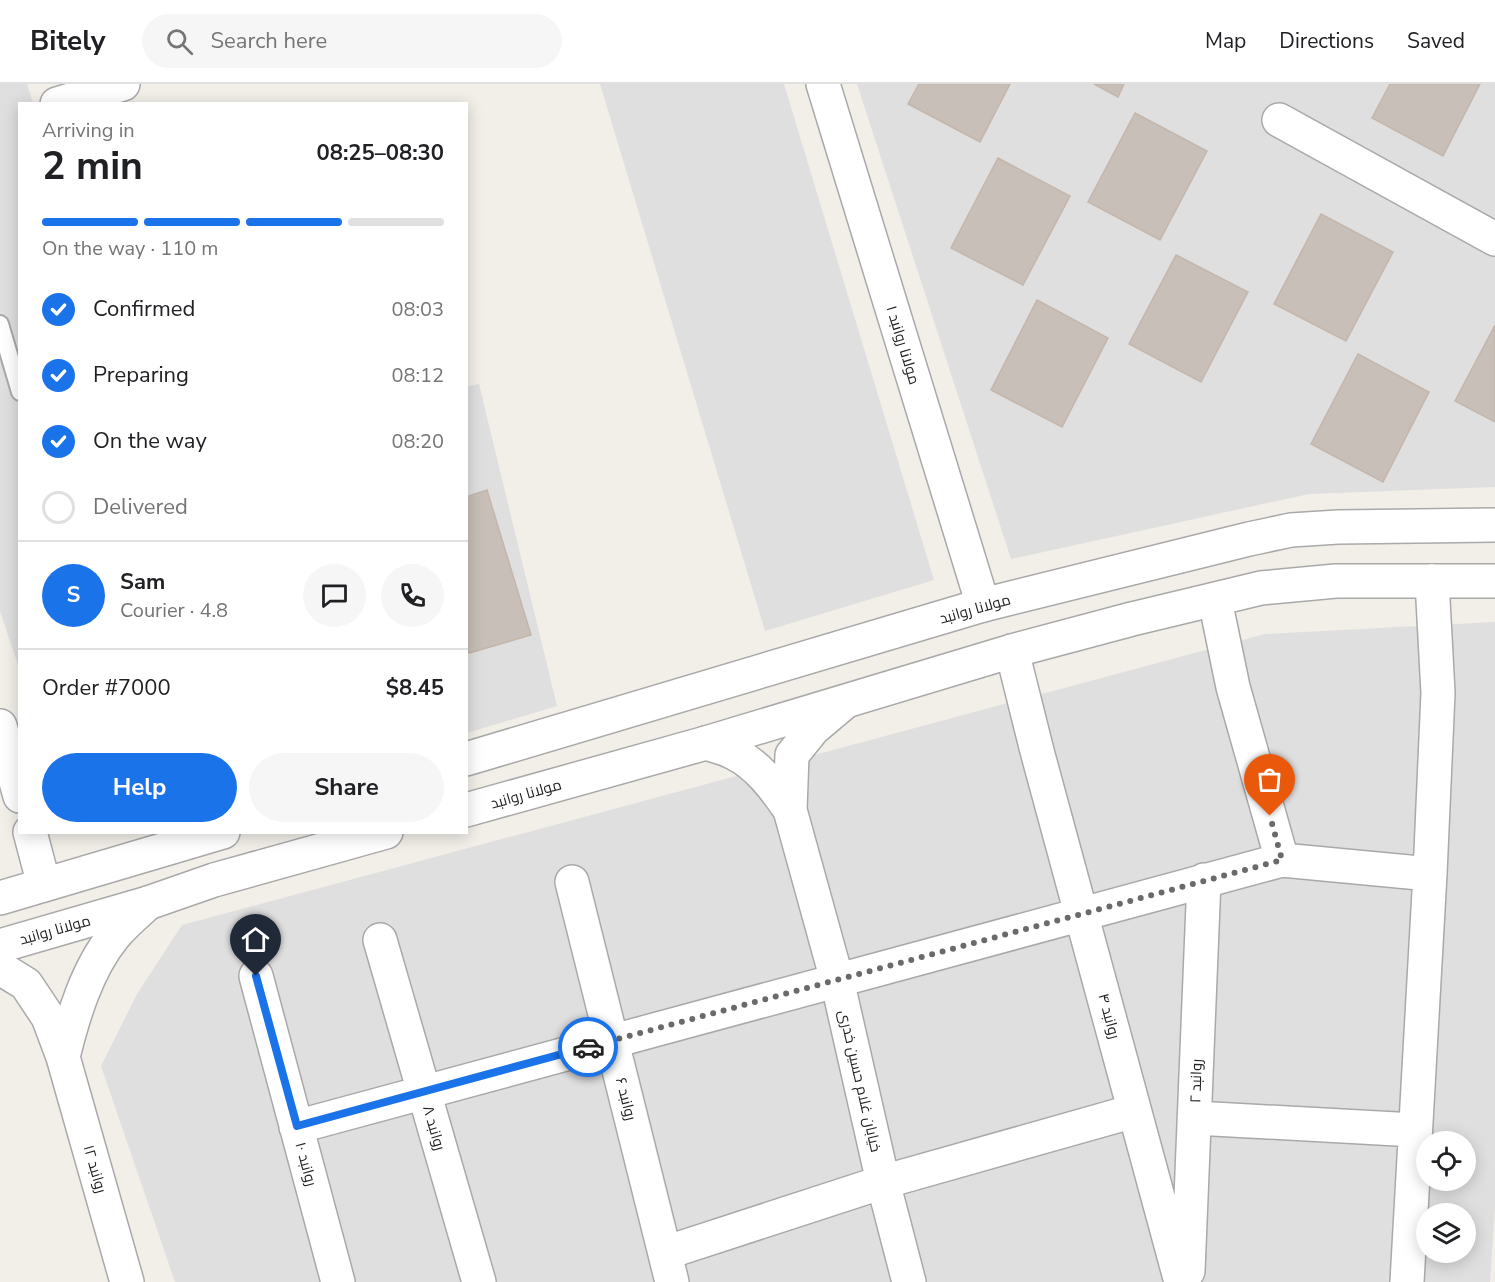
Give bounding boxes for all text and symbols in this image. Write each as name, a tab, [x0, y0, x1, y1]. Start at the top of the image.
search box	[142, 14, 562, 68]
text: Bitely	[30, 22, 106, 60]
icon: search	[163, 25, 196, 58]
text: Search here	[211, 26, 327, 56]
text: Map	[1205, 27, 1246, 55]
text: Directions	[1279, 27, 1374, 55]
text: Saved	[1407, 27, 1465, 55]
text: Arriving in	[42, 117, 135, 144]
text: 08:25–08:30	[316, 138, 444, 168]
text: 2 min	[42, 140, 143, 193]
text: On the way · 110 m	[42, 235, 218, 262]
icon: check	[42, 293, 75, 326]
text: Confirmed	[93, 294, 195, 324]
text: 08:03	[391, 296, 444, 323]
street label: مولانا روانبد ۱	[882, 303, 924, 387]
icon: check	[42, 359, 75, 392]
text: Preparing	[93, 360, 189, 390]
text: 08:12	[391, 362, 444, 389]
icon: check	[42, 425, 75, 458]
text: On the way	[93, 426, 207, 456]
text: 08:20	[391, 428, 444, 455]
text: Delivered	[93, 492, 188, 522]
button: chat	[303, 564, 366, 627]
button: phone	[381, 564, 444, 627]
text: Sam	[120, 567, 165, 597]
text: S	[67, 580, 80, 610]
street label: مولانا روانبد	[937, 589, 1013, 629]
text: Courier · 4.8	[120, 597, 228, 624]
text: Order #7000	[42, 673, 171, 703]
text: $8.45	[386, 673, 444, 703]
button: Help	[42, 753, 237, 822]
button: Share	[249, 753, 444, 822]
pin	[1244, 754, 1295, 816]
icon: bag	[1253, 763, 1286, 796]
street label: مولانا روانبد	[488, 774, 564, 814]
street label: مولانا روانبد	[17, 910, 93, 950]
pin	[230, 914, 281, 976]
icon: home	[239, 923, 272, 956]
street label: روانبد ۴	[1093, 991, 1125, 1041]
street label: خیابان غلام حسین خدری	[834, 1008, 886, 1154]
courier	[558, 1017, 618, 1077]
icon: car	[572, 1031, 605, 1064]
street label: روانبد ۲	[1185, 1058, 1207, 1104]
street label: روانبد ۶	[611, 1075, 641, 1123]
street label: روانبد ۸	[418, 1103, 450, 1153]
map controls	[1416, 1131, 1476, 1263]
button: locate	[1416, 1131, 1476, 1191]
street label: روانبد ۱۰	[291, 1140, 321, 1188]
street label: روانبد ۱۲	[79, 1143, 111, 1195]
button: layers	[1416, 1203, 1476, 1263]

